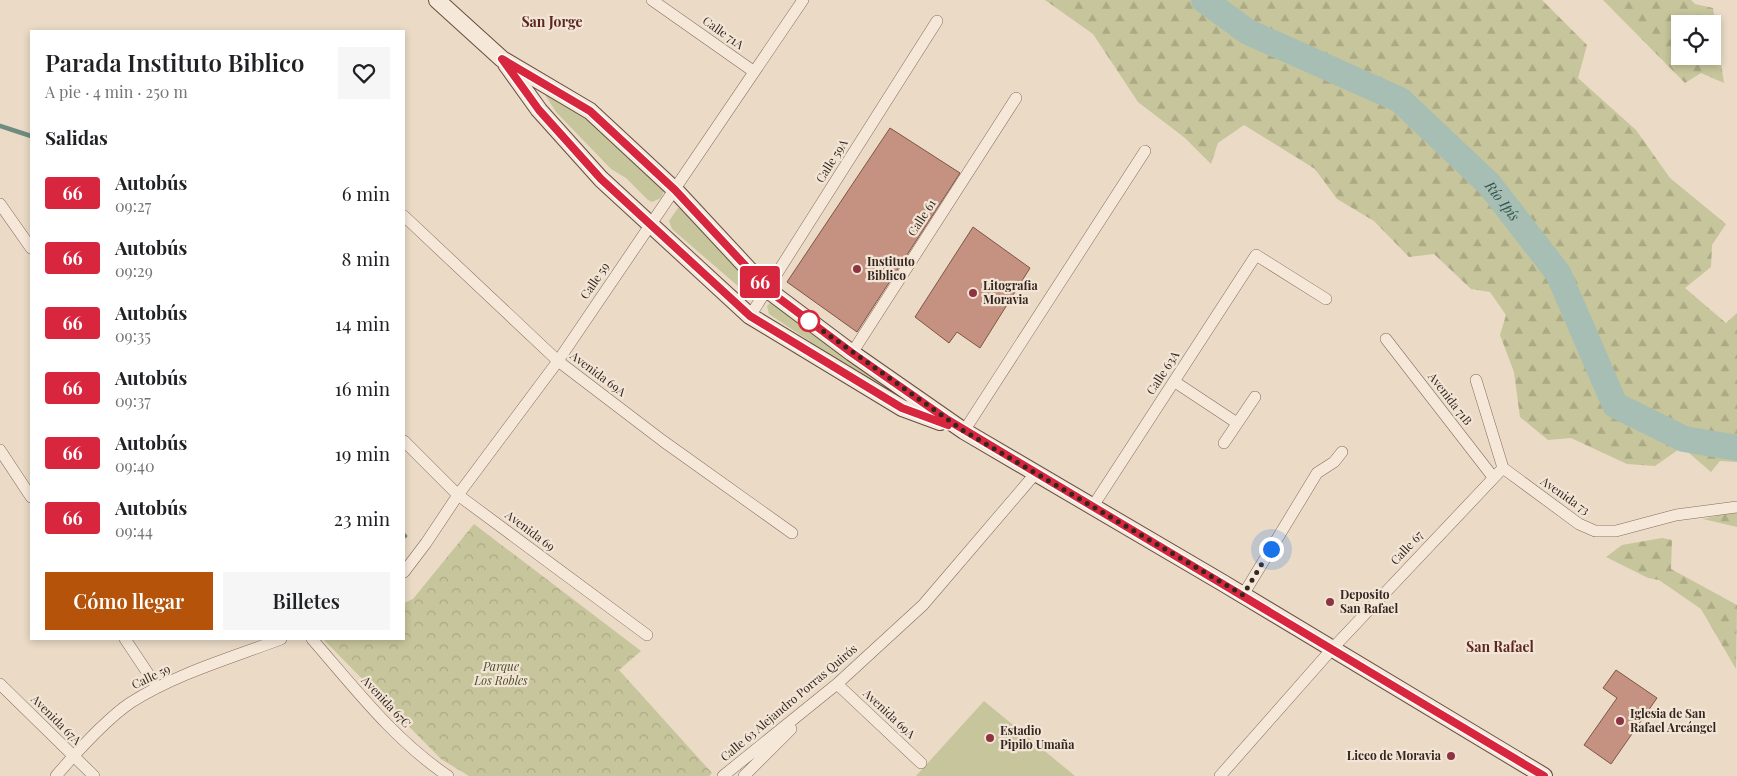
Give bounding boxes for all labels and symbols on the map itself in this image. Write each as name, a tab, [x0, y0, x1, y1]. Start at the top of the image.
district label: San Jorge	[521, 12, 583, 31]
street label: Calle 71A	[700, 12, 748, 52]
street label: Calle 59A	[811, 135, 851, 185]
water label: Río Ipís	[1481, 176, 1525, 225]
street label: Calle 61	[903, 196, 939, 239]
place label: Instituto Biblico	[867, 253, 915, 283]
street label: Calle 59	[576, 259, 612, 302]
marker: Instituto Biblico	[851, 263, 863, 275]
line badge: 66	[738, 266, 782, 298]
place label: Litografia Moravia	[983, 277, 1038, 307]
marker: Litografia Moravia	[967, 287, 979, 299]
unlabelled marker	[798, 310, 820, 332]
street label: Avenida 69A	[567, 346, 630, 400]
street label: Calle 63A	[1142, 347, 1183, 397]
street label: Avenida 71B	[1425, 368, 1476, 428]
street label: Avenida 73	[1537, 472, 1593, 518]
street label: Avenida 69	[502, 506, 559, 554]
street label: Calle 67	[1386, 527, 1426, 568]
your location	[1259, 537, 1284, 562]
place label: Deposito San Rafael	[1340, 586, 1398, 616]
marker: Deposito San Rafael	[1324, 596, 1336, 608]
district label: San Rafael	[1466, 637, 1535, 656]
street label: Calle 63 Alejandro Porras Quirós	[717, 640, 860, 764]
park label: Parque Los Robles	[473, 658, 528, 688]
street label: Calle 59	[129, 660, 173, 692]
street label: Avenida 67C	[358, 671, 415, 731]
street label: Avenida 69A	[859, 684, 919, 742]
street label: Avenida 67A	[28, 690, 85, 748]
place label: Iglesia de San Rafael Arcángel	[1630, 705, 1716, 735]
marker: Iglesia de San Rafael Arcángel	[1614, 715, 1626, 727]
place label: Estadio Pipilo Umaña	[1000, 722, 1075, 752]
marker: Estadio Pipilo Umaña	[984, 732, 996, 744]
place label: Liceo de Moravia	[1347, 747, 1442, 763]
marker: Liceo de Moravia	[1445, 750, 1457, 762]

